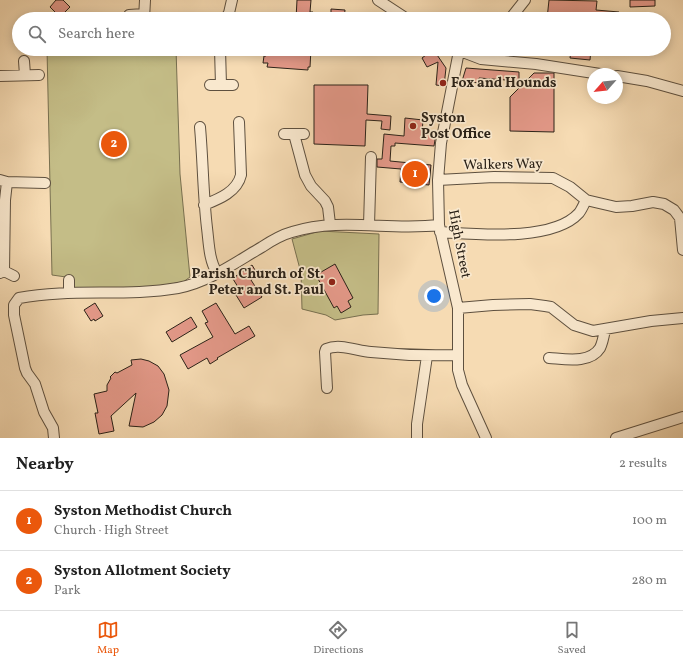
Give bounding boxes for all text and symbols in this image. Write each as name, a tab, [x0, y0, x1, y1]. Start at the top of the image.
search box	[12, 12, 671, 56]
icon: search	[26, 23, 48, 45]
text: Search here	[58, 24, 135, 45]
north arrow	[587, 68, 623, 104]
place label: Fox and Hounds	[451, 74, 556, 93]
marker: Fox and Hounds	[438, 78, 448, 88]
place label: Syston Post Office	[421, 109, 491, 144]
marker: Syston Post Office	[408, 121, 418, 131]
pin: 2	[101, 129, 127, 159]
street label: Walkers Way	[463, 155, 543, 175]
pin: 1	[402, 159, 428, 189]
street label: High Street	[443, 208, 475, 280]
place label: Parish Church of St. Peter and St. Paul	[192, 265, 324, 300]
marker: Parish Church of St. Peter and St. Paul	[327, 277, 337, 287]
your location	[424, 286, 444, 306]
text: Nearby	[16, 453, 74, 476]
text: 2 results	[619, 455, 667, 473]
text: Syston Methodist Church	[54, 501, 232, 522]
text: 1	[26, 512, 32, 530]
text: 100 m	[632, 512, 667, 530]
text: Church · High Street	[54, 522, 169, 540]
text: Syston Allotment Society	[54, 561, 231, 582]
text: 2	[26, 572, 32, 590]
text: 280 m	[631, 572, 667, 590]
text: Park	[54, 582, 81, 600]
tab: Map	[97, 619, 119, 658]
tab: Directions	[313, 619, 364, 658]
tab: Saved	[558, 619, 586, 658]

